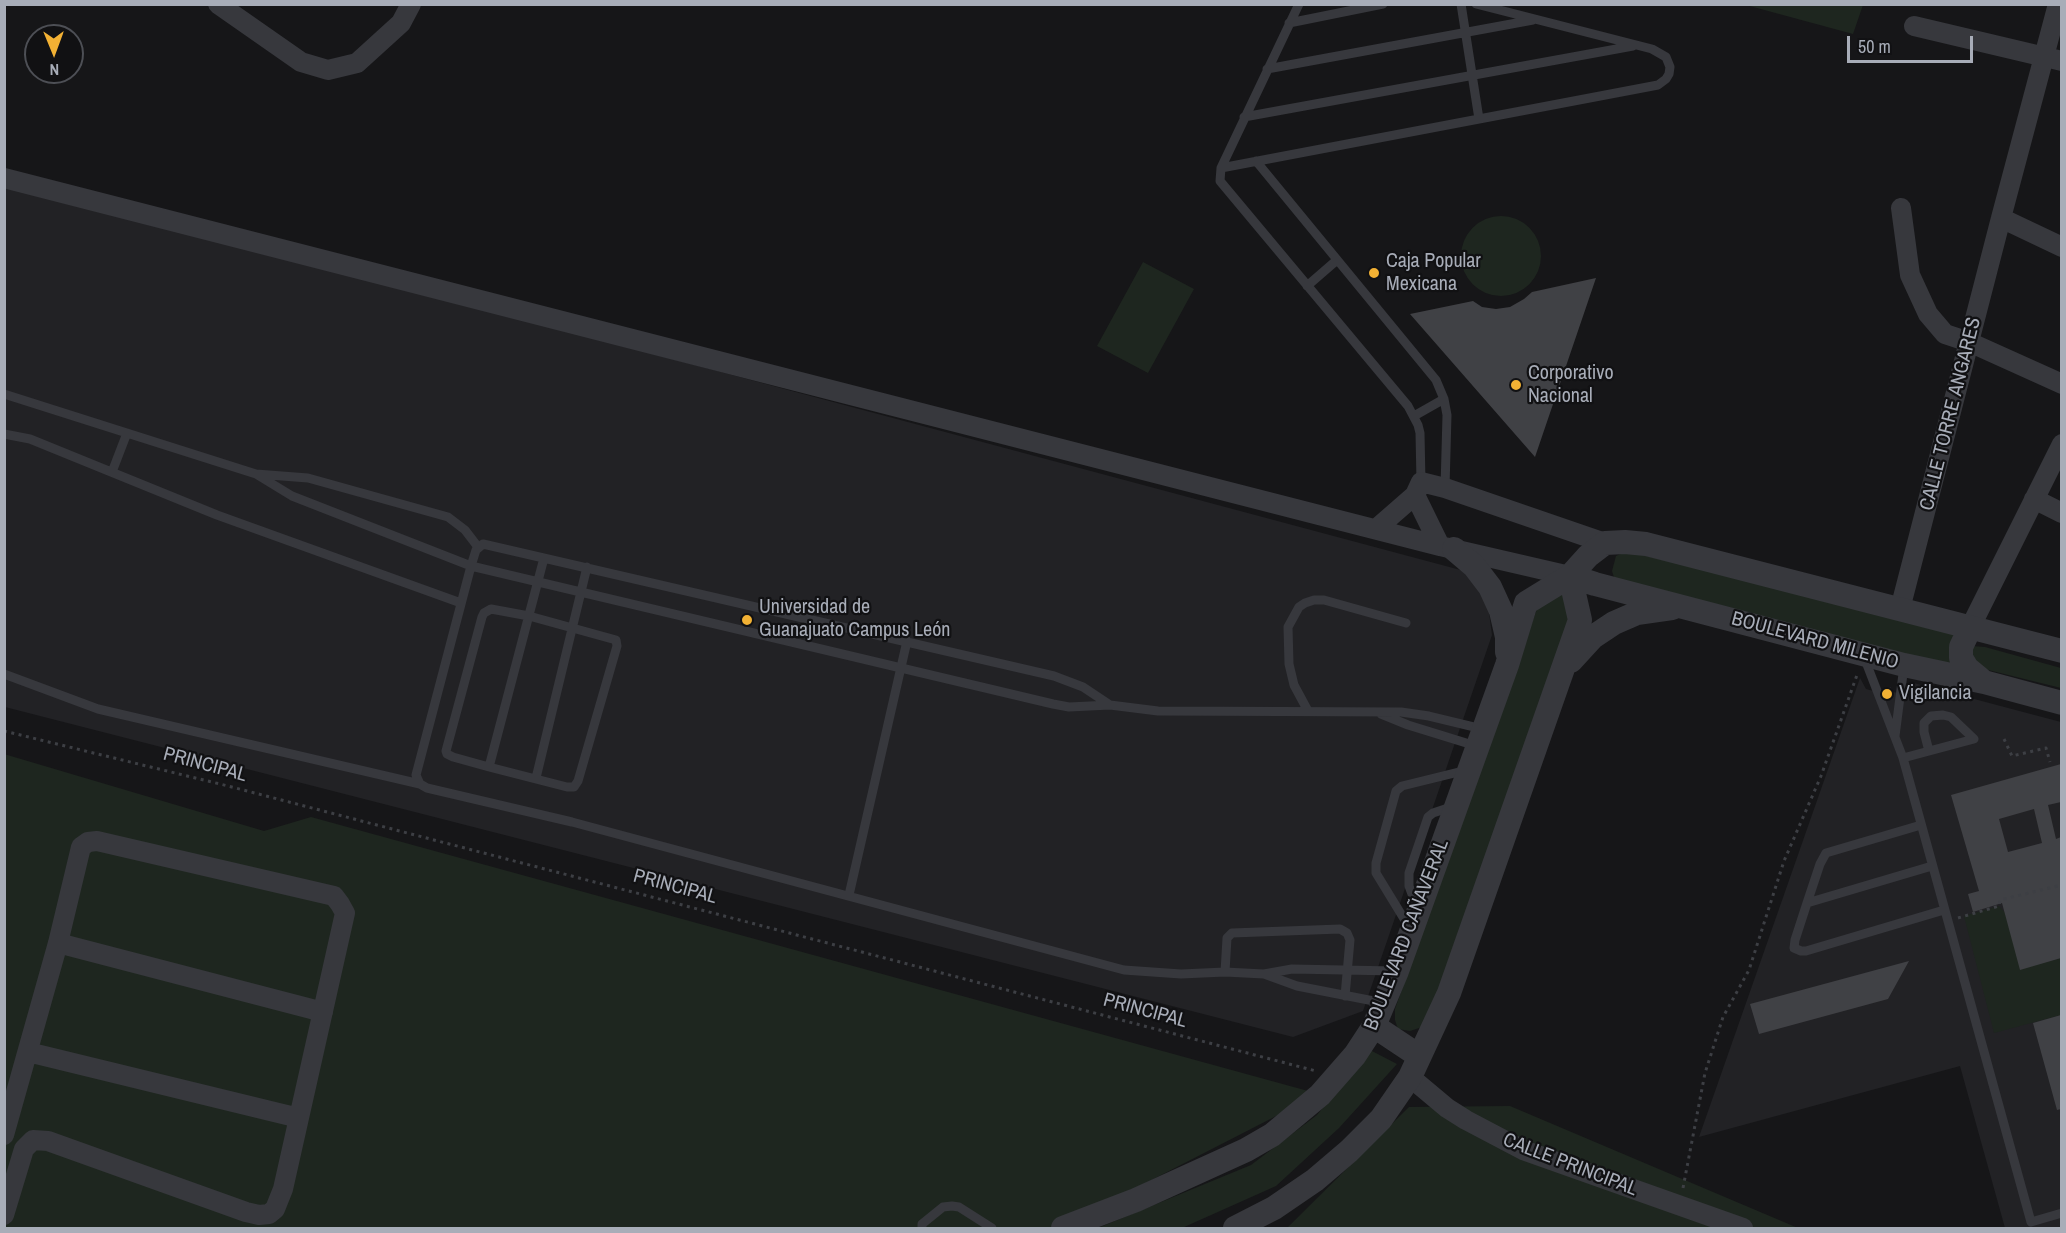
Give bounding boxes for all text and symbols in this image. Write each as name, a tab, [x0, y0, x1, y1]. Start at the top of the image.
north arrow	[24, 24, 84, 84]
scale bar	[1850, 24, 1976, 62]
text: 50 m	[1858, 34, 1891, 59]
text: N	[49, 59, 59, 81]
place label: Caja Popular Mexicana	[1386, 250, 1481, 297]
marker: Caja Popular Mexicana	[1367, 266, 1381, 280]
street label: CALLE TORRE ANGARES	[1915, 315, 1987, 513]
place label: Corporativo Nacional	[1528, 362, 1614, 409]
marker: Corporativo Nacional	[1509, 378, 1523, 392]
place label: Universidad de Guanajuato Campus León	[759, 596, 950, 643]
street label: BOULEVARD MILENIO	[1729, 607, 1901, 675]
marker: Universidad de Guanajuato Campus León	[740, 613, 754, 627]
place label: Vigilancia	[1899, 682, 1972, 706]
marker: Vigilancia	[1880, 687, 1894, 701]
street label: PRINCIPAL	[161, 742, 249, 788]
street label: BOULEVARD CAÑAVERAL	[1359, 836, 1455, 1034]
street label: PRINCIPAL	[631, 864, 719, 910]
street label: PRINCIPAL	[1101, 988, 1189, 1034]
street label: CALLE PRINCIPAL	[1499, 1128, 1641, 1202]

